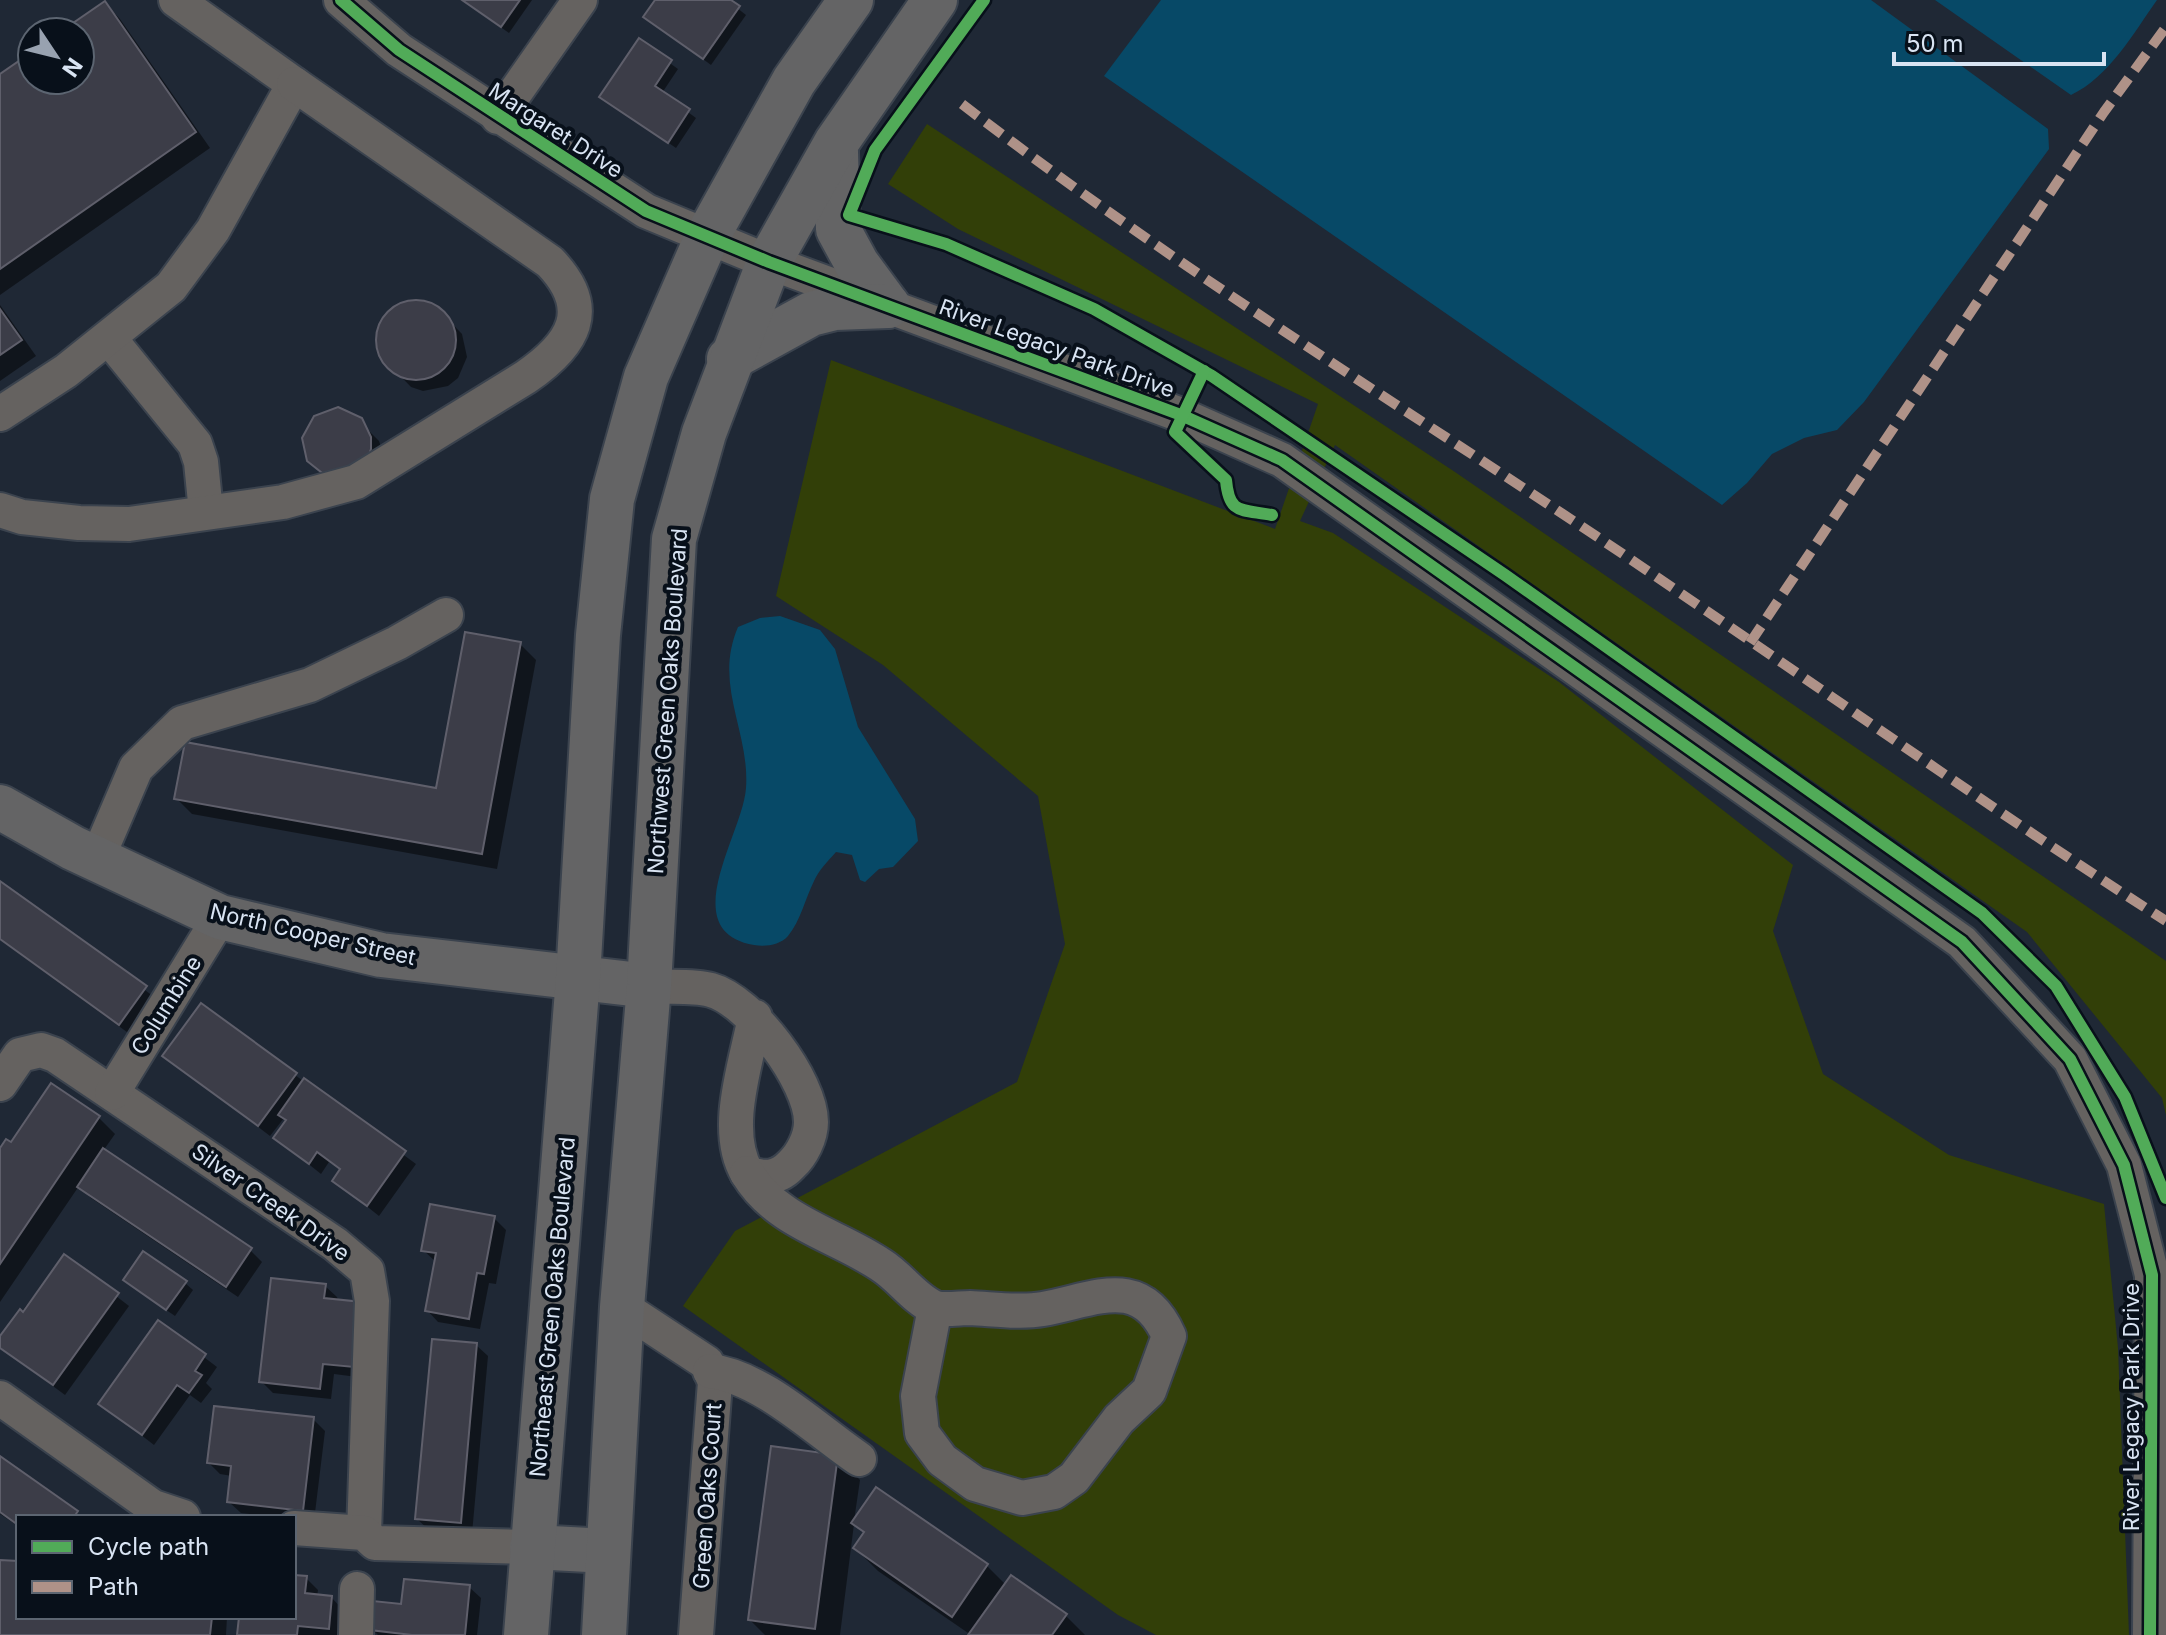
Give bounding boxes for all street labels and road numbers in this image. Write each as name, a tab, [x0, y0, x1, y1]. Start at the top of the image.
street label: Margaret Drive	[484, 77, 628, 183]
street label: River Legacy Park Drive	[936, 293, 1178, 403]
street label: Northwest Green Oaks Boulevard	[642, 527, 692, 875]
street label: North Cooper Street	[208, 898, 418, 970]
street label: Columbine	[125, 951, 207, 1059]
street label: Northeast Green Oaks Boulevard	[524, 1136, 580, 1478]
street label: Silver Creek Drive	[187, 1138, 355, 1266]
street label: River Legacy Park Drive	[2118, 1283, 2144, 1531]
street label: Green Oaks Court	[688, 1402, 726, 1590]

